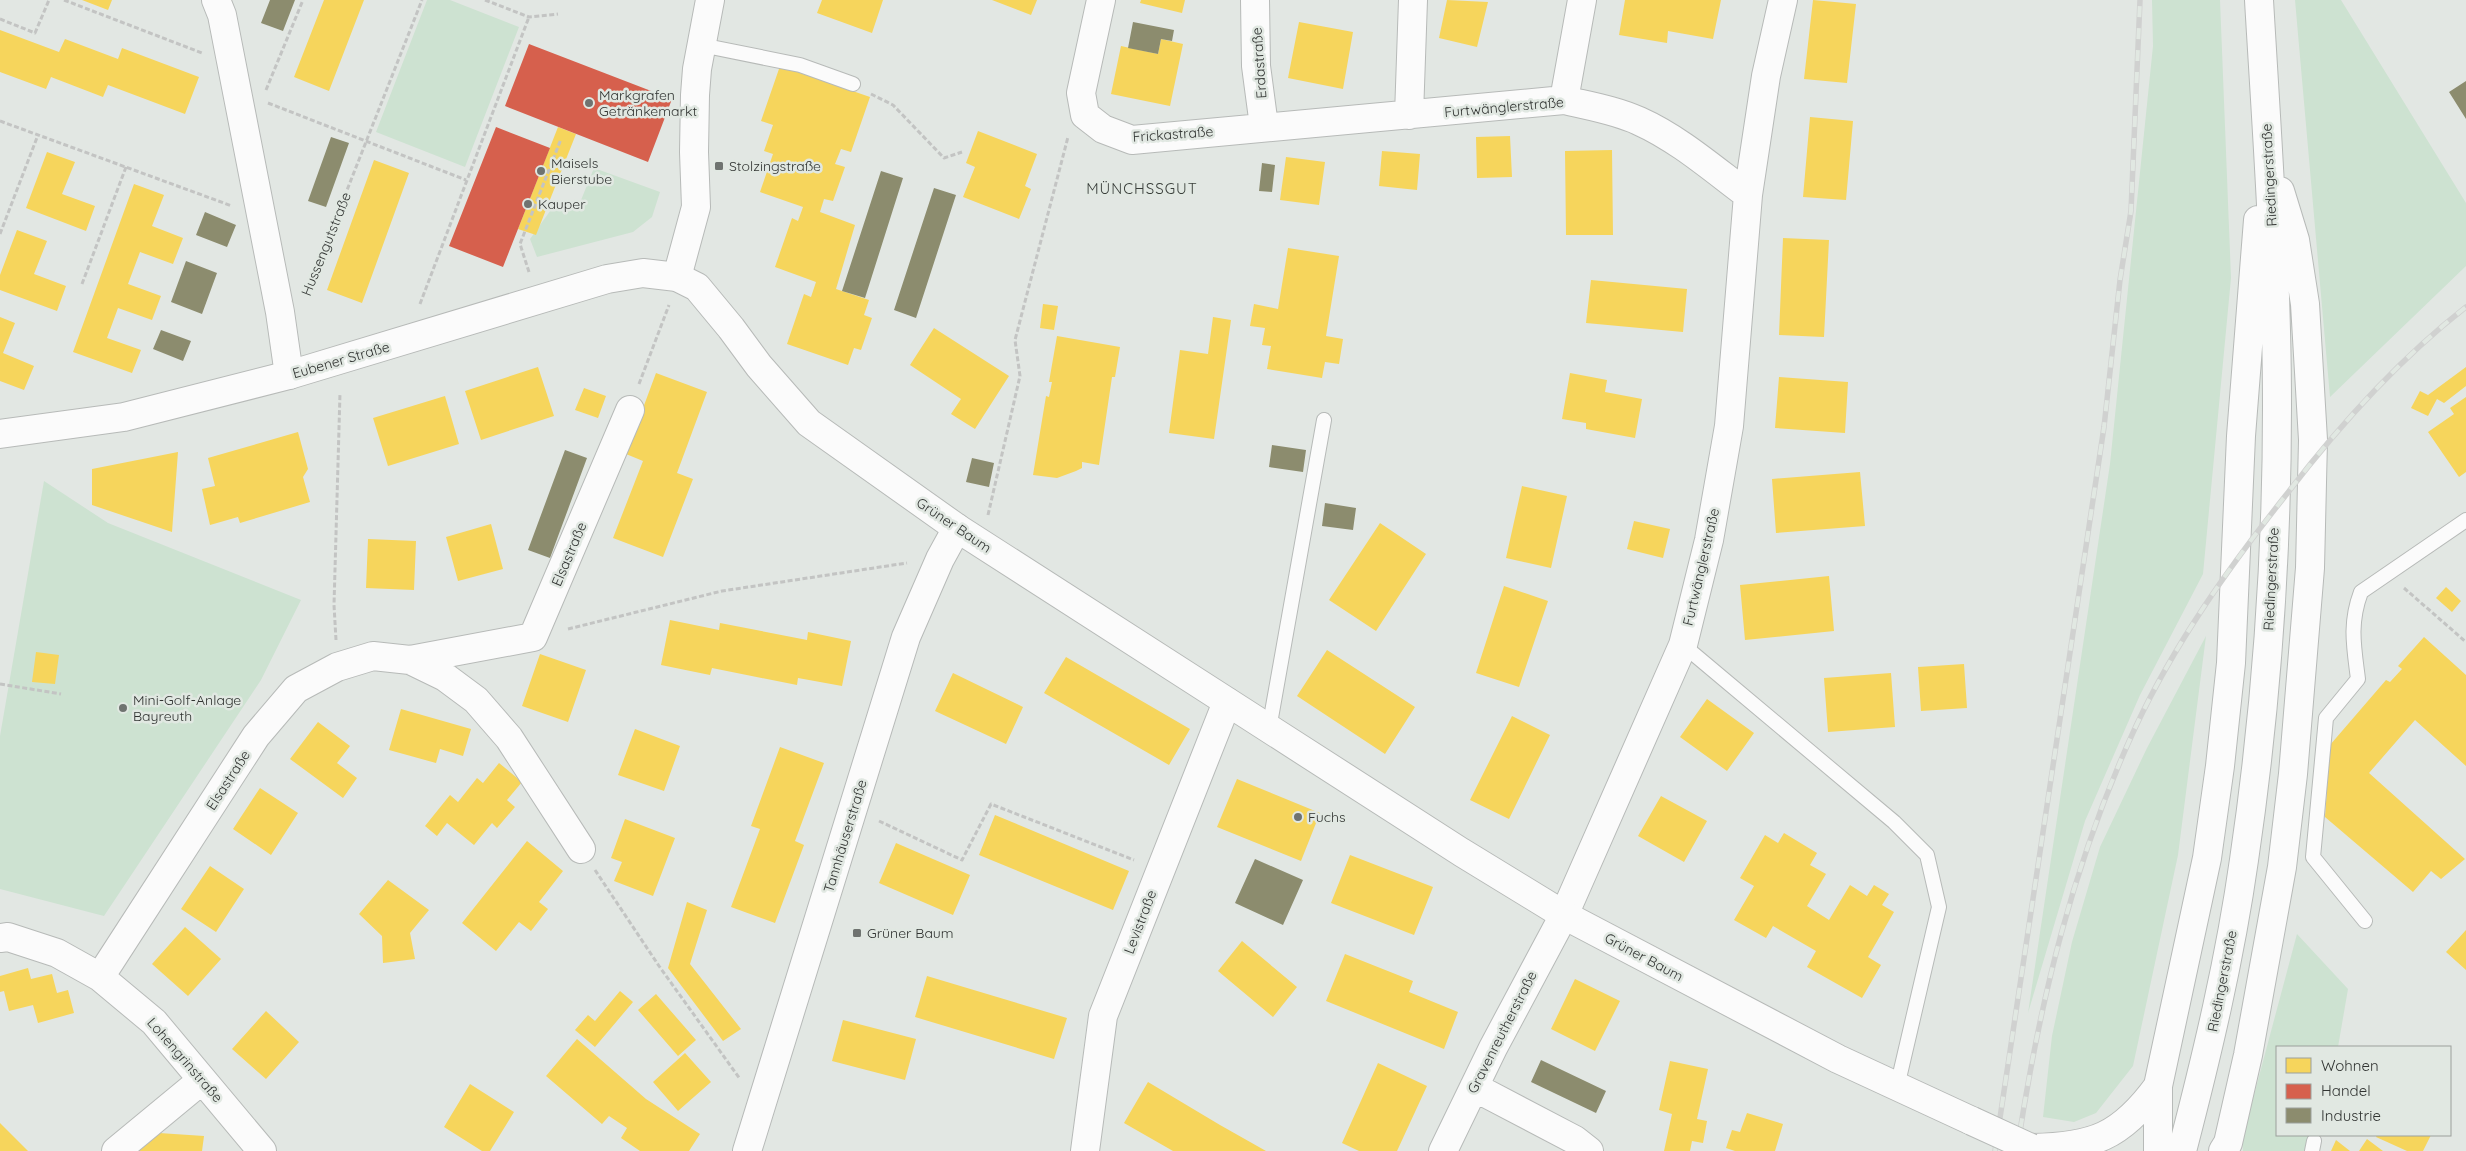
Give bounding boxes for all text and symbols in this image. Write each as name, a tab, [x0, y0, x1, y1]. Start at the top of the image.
street label: Erdastraße	[1248, 27, 1270, 99]
place label: Markgrafen Getränkemarkt	[599, 86, 697, 120]
street label: Furtwänglerstraße	[1443, 93, 1565, 121]
marker: Markgrafen Getränkemarkt	[583, 97, 595, 109]
street label: Frickastraße	[1132, 122, 1214, 146]
street label: Riedingerstraße	[2257, 123, 2281, 227]
place label: Maisels Bierstube	[551, 154, 612, 188]
place label: Stolzingstraße	[729, 157, 821, 175]
marker: Stolzingstraße	[713, 160, 725, 172]
marker: Maisels Bierstube	[535, 165, 547, 177]
district label: MÜNCHSSGUT	[1086, 179, 1198, 198]
street label: Hussengutstraße	[297, 189, 355, 298]
place label: Kauper	[538, 195, 586, 213]
marker: Kauper	[522, 198, 534, 210]
street label: Eubener Straße	[290, 338, 392, 382]
street label: Grüner Baum	[913, 493, 995, 557]
street label: Furtwänglerstraße	[1679, 506, 1723, 628]
street label: Elsastraße	[547, 519, 591, 589]
street label: Riedingerstraße	[2259, 527, 2283, 631]
place label: Mini-Golf-Anlage Bayreuth	[133, 691, 241, 725]
marker: Mini-Golf-Anlage Bayreuth	[117, 702, 129, 714]
street label: Elsastraße	[202, 747, 254, 813]
street label: Tannhäuserstraße	[819, 777, 871, 895]
place label: Fuchs	[1308, 808, 1345, 826]
marker: Fuchs	[1292, 811, 1304, 823]
street label: Levistraße	[1120, 887, 1160, 957]
place label: Grüner Baum	[867, 924, 954, 942]
marker: Grüner Baum	[851, 927, 863, 939]
street label: Grüner Baum	[1602, 929, 1686, 985]
street label: Riedingerstraße	[2203, 929, 2241, 1033]
street label: Gravenreutherstraße	[1463, 968, 1541, 1096]
street label: Lohengrinstraße	[143, 1014, 227, 1106]
legend	[2276, 1046, 2451, 1136]
text: Wohnen	[2321, 1056, 2379, 1075]
text: Handel	[2321, 1081, 2371, 1100]
text: Industrie	[2321, 1106, 2381, 1125]

